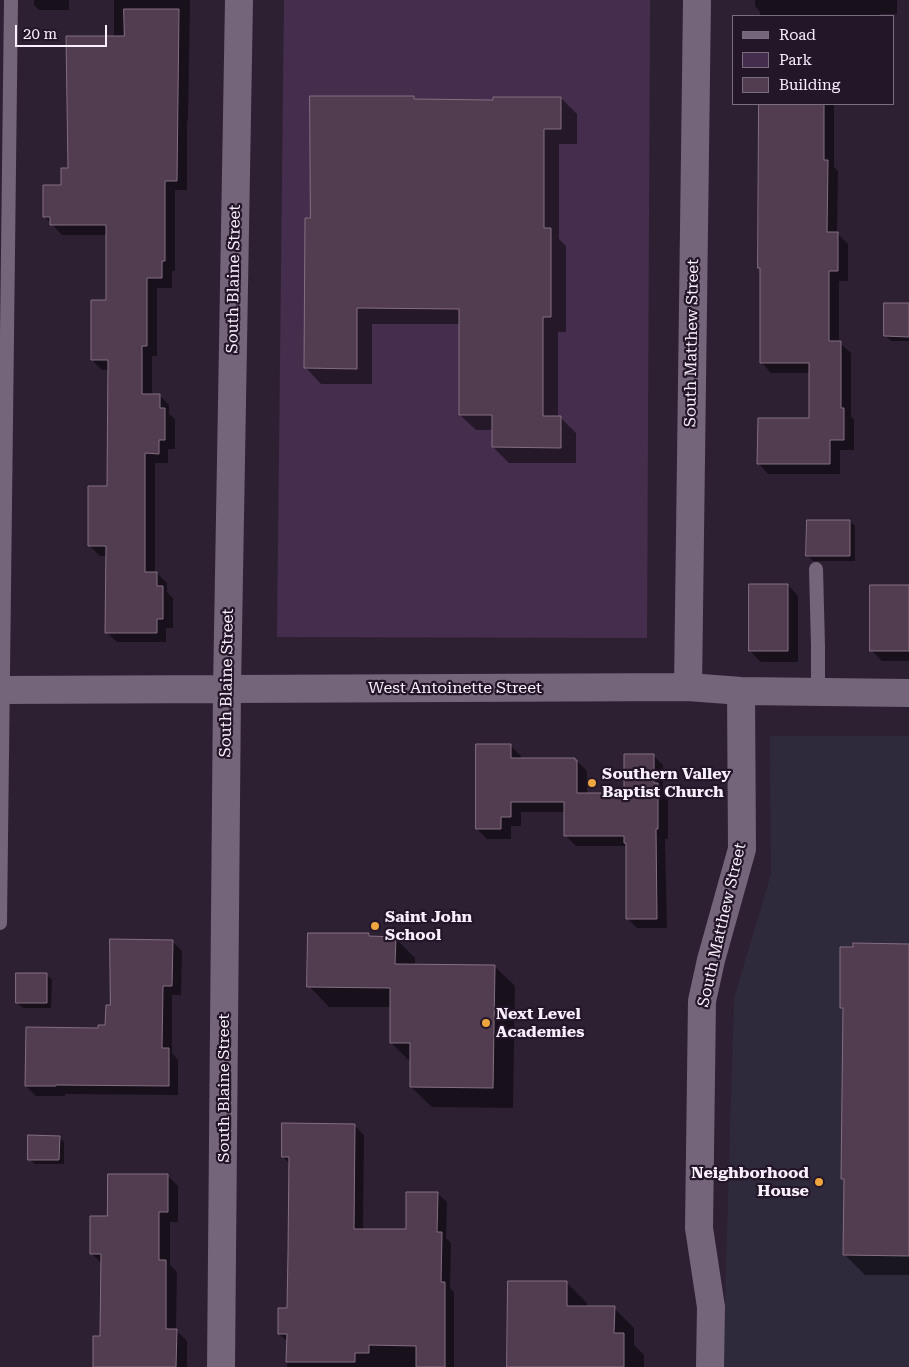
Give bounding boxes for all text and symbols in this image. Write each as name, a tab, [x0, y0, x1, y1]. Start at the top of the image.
scale bar	[18, 15, 110, 47]
legend	[732, 15, 894, 105]
text: 20 m	[23, 25, 57, 43]
text: Road	[779, 26, 816, 44]
text: Park	[779, 51, 812, 69]
text: Building	[779, 76, 840, 94]
street label: South Blaine Street	[223, 204, 245, 354]
street label: South Matthew Street	[681, 259, 703, 427]
street label: South Blaine Street	[216, 608, 238, 758]
street label: West Antoinette Street	[368, 678, 542, 698]
place label: Southern Valley Baptist Church	[602, 764, 731, 802]
marker: Southern Valley Baptist Church	[586, 777, 598, 789]
street label: South Matthew Street	[694, 841, 750, 1009]
place label: Saint John School	[385, 907, 472, 945]
marker: Saint John School	[369, 920, 381, 932]
place label: Next Level Academies	[496, 1004, 584, 1042]
street label: South Blaine Street	[214, 1014, 234, 1162]
marker: Next Level Academies	[480, 1017, 492, 1029]
place label: Neighborhood House	[691, 1163, 809, 1201]
marker: Neighborhood House	[813, 1176, 825, 1188]

